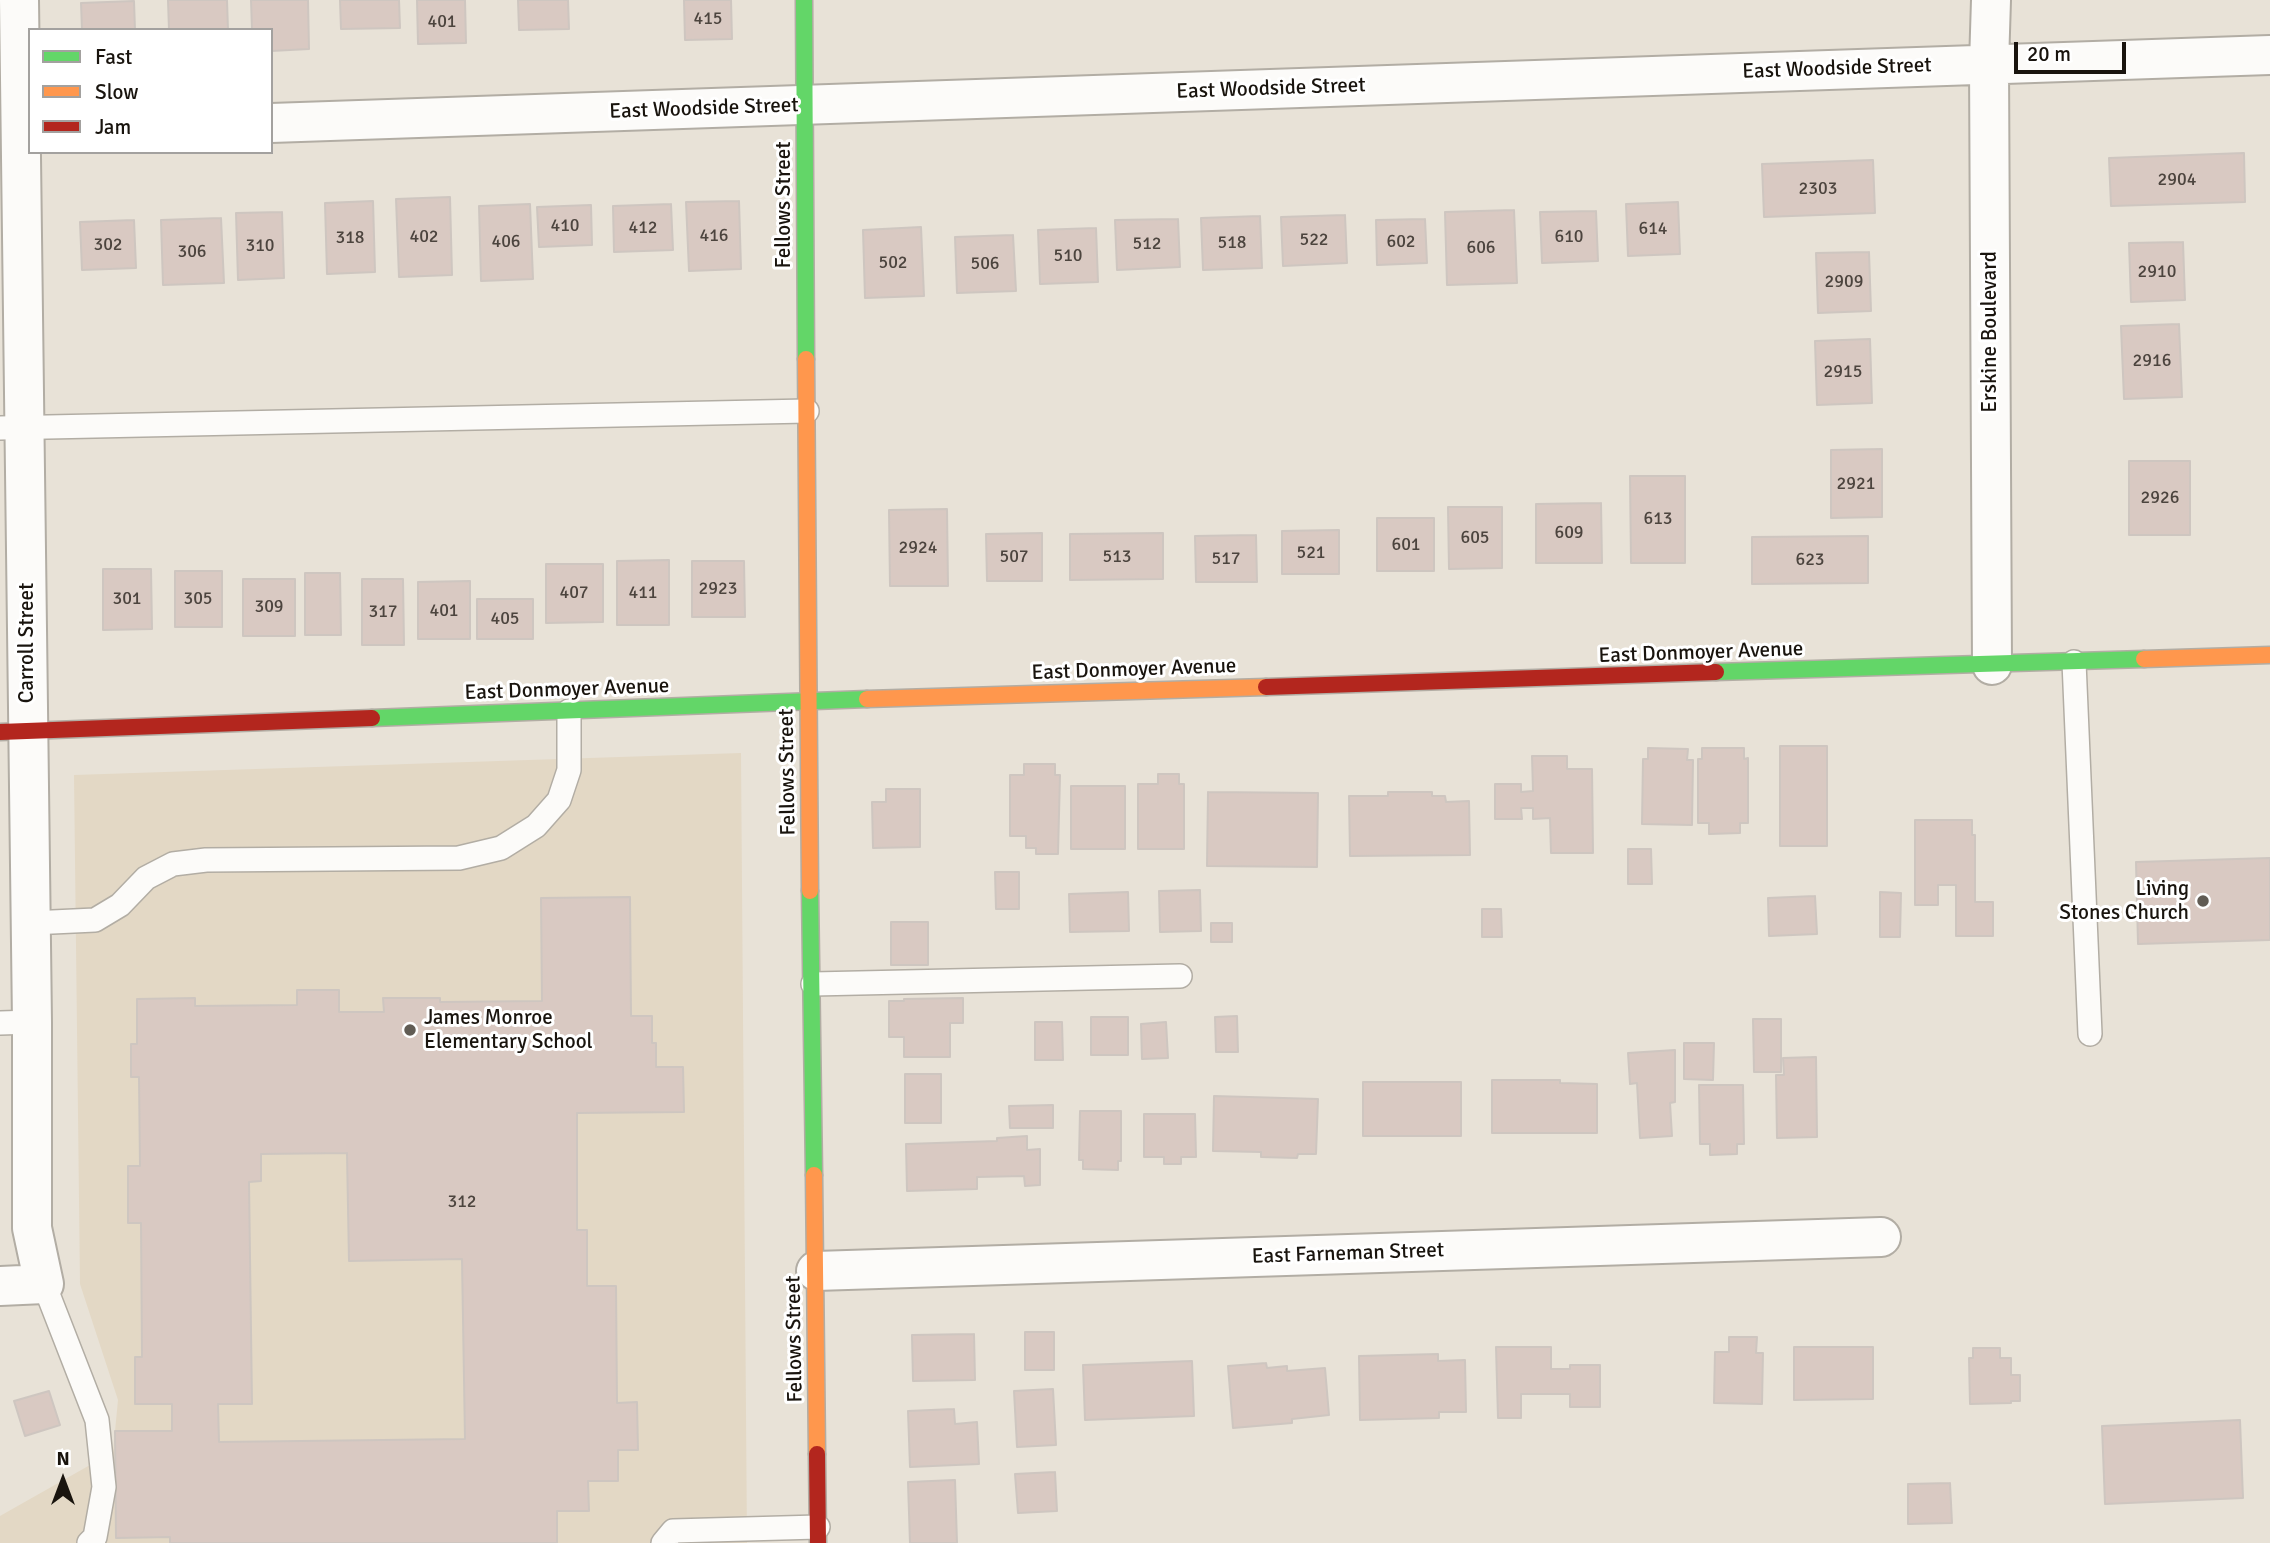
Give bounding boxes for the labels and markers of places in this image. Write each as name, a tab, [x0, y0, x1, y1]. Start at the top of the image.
place label: Living Stones Church	[2059, 876, 2189, 926]
marker: Living Stones Church	[2195, 893, 2211, 909]
place label: James Monroe Elementary School	[424, 1005, 593, 1055]
marker: James Monroe Elementary School	[402, 1022, 418, 1038]

